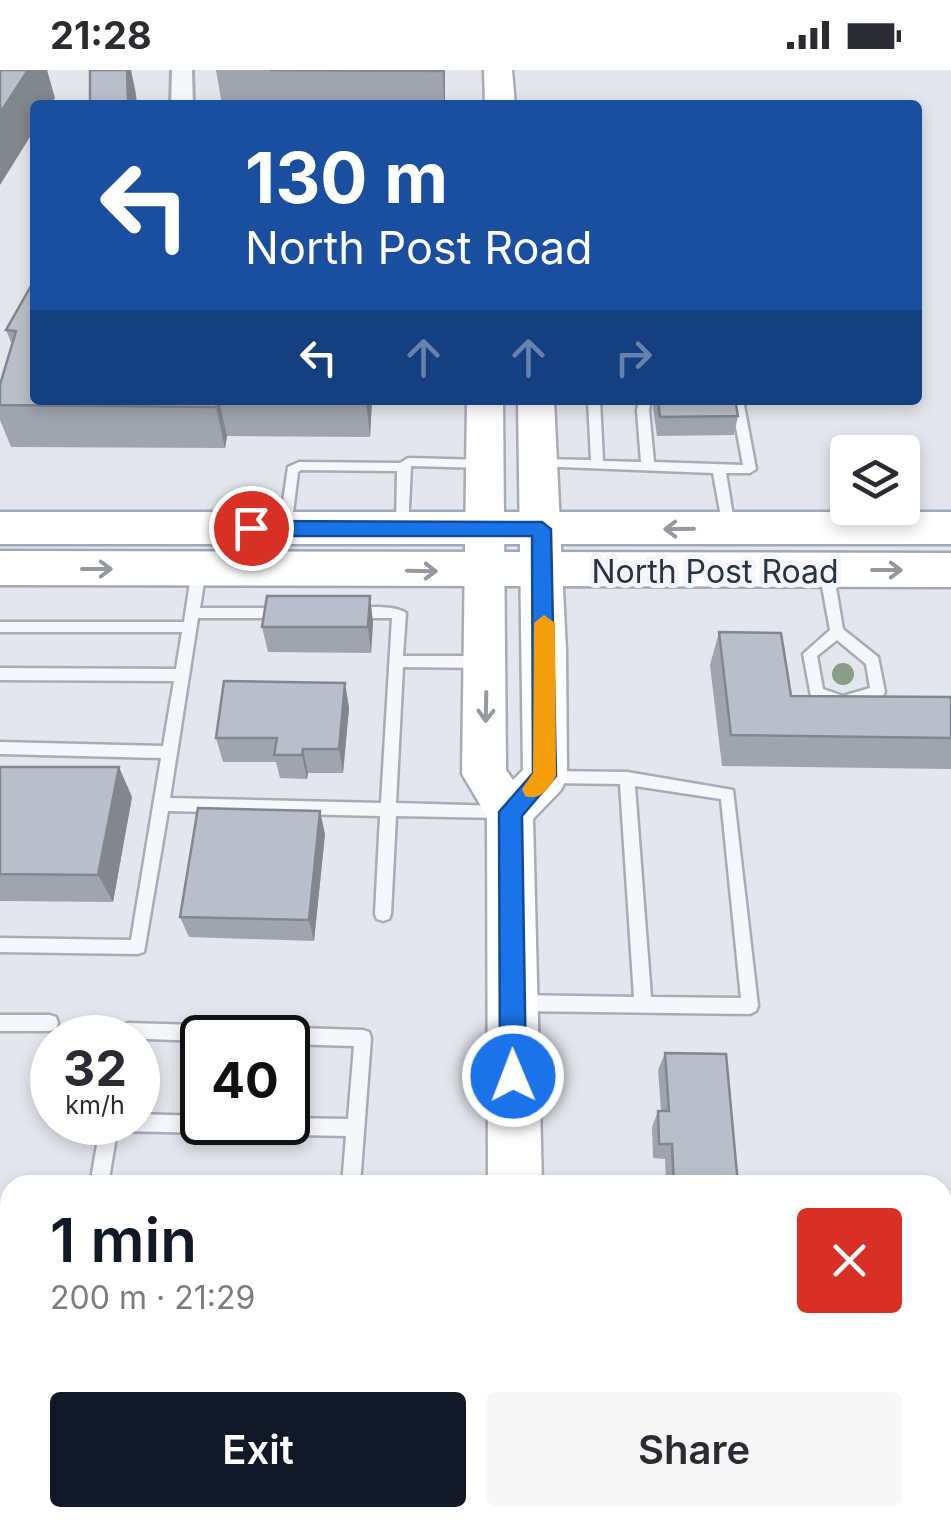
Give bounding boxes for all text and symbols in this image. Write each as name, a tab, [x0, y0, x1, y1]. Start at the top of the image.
text: 21:28	[50, 12, 152, 58]
text: 130 m	[245, 135, 448, 220]
icon: left	[80, 140, 210, 270]
text: North Post Road	[245, 220, 593, 275]
icon: left	[291, 330, 346, 385]
icon: ahead	[396, 330, 451, 385]
icon: ahead	[501, 330, 556, 385]
icon: right	[606, 330, 661, 385]
map controls	[830, 435, 920, 525]
button: layers	[830, 435, 920, 525]
pin	[209, 486, 294, 571]
icon: arrive	[224, 501, 279, 556]
one-way arrow	[663, 520, 696, 538]
street label: North Post Road	[591, 552, 839, 591]
one-way arrow	[80, 560, 113, 578]
one-way arrow	[870, 560, 903, 580]
one-way arrow	[406, 562, 438, 580]
one-way arrow	[476, 691, 495, 723]
speed limit sign: 40	[180, 1015, 310, 1145]
position arrow	[461, 1024, 565, 1128]
text: 32	[63, 1038, 127, 1098]
text: km/h	[65, 1090, 125, 1120]
text: 1 min	[50, 1204, 197, 1276]
button: close	[797, 1208, 902, 1313]
text: 200 m · 21:29	[50, 1278, 255, 1317]
button: Exit	[50, 1392, 466, 1507]
button: Share	[486, 1392, 902, 1507]

